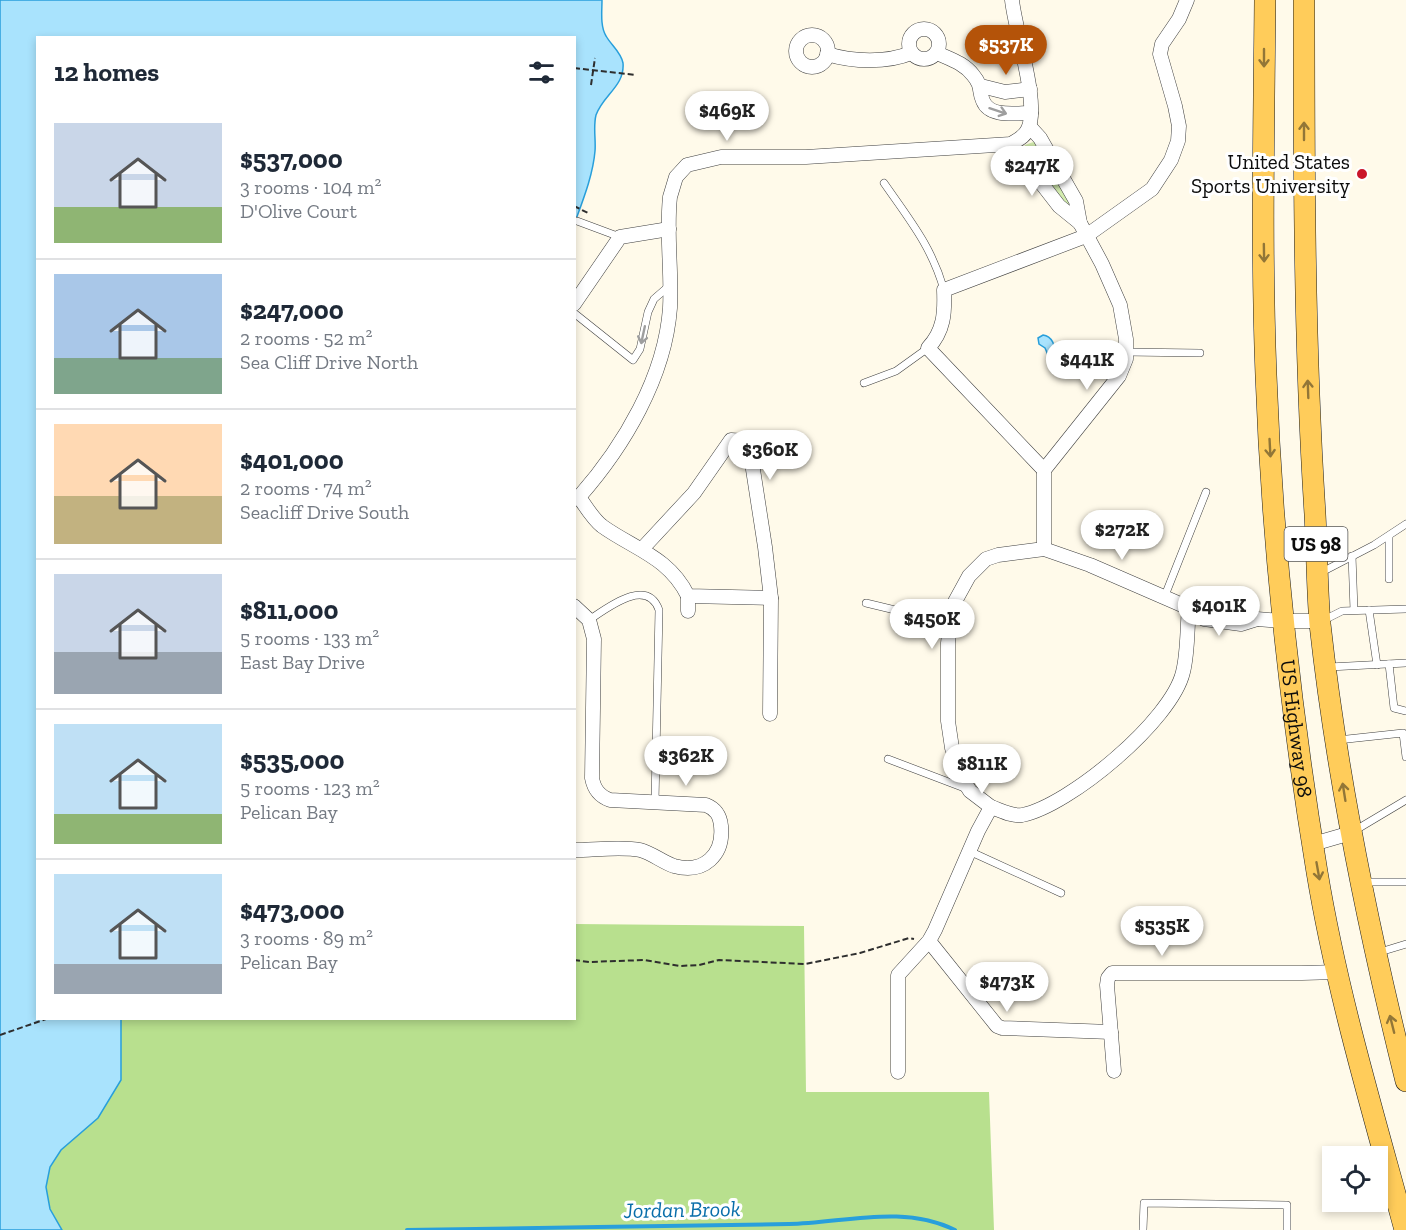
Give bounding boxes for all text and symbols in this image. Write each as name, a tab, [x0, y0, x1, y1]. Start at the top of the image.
pin: $537K	[964, 25, 1048, 76]
text: $537K	[979, 32, 1033, 56]
one-way arrow	[1258, 48, 1270, 68]
text: 12 homes	[54, 56, 159, 88]
icon: filters	[525, 56, 558, 89]
pin: $469K	[685, 91, 769, 142]
text: $469K	[699, 98, 755, 122]
one-way arrow	[988, 106, 1007, 117]
one-way arrow	[1298, 122, 1310, 142]
text: $537,000	[240, 143, 343, 175]
pin: $247K	[990, 146, 1074, 197]
icon: home	[102, 147, 174, 219]
place label: United States Sports University	[1191, 149, 1350, 198]
text: $247K	[1005, 153, 1059, 177]
marker: United States Sports University	[1355, 167, 1369, 181]
text: 3 rooms · 104 m²	[240, 175, 381, 199]
text: D'Olive Court	[240, 199, 357, 223]
one-way arrow	[1258, 243, 1270, 263]
text: $247,000	[240, 294, 344, 326]
icon: home	[102, 298, 174, 370]
one-way arrow	[637, 325, 648, 344]
text: 2 rooms · 52 m²	[240, 326, 373, 350]
pin: $441K	[1045, 340, 1129, 391]
text: $441K	[1060, 347, 1114, 371]
text: Sea Cliff Drive North	[240, 350, 418, 374]
one-way arrow	[1302, 379, 1313, 399]
pin: $360K	[728, 430, 812, 481]
text: $360K	[742, 437, 798, 461]
one-way arrow	[1264, 438, 1275, 458]
text: $401,000	[240, 444, 344, 476]
icon: home	[102, 448, 174, 520]
text: 2 rooms · 74 m²	[240, 476, 372, 500]
text: Seacliff Drive South	[240, 500, 409, 524]
pin: $272K	[1080, 510, 1164, 561]
text: $272K	[1095, 517, 1149, 541]
road number: US 98	[1284, 527, 1348, 561]
pin: $401K	[1177, 586, 1261, 637]
text: $401K	[1192, 593, 1246, 617]
text: $811,000	[240, 594, 339, 626]
icon: home	[102, 598, 174, 670]
pin: $450K	[890, 599, 974, 650]
text: $450K	[904, 606, 960, 630]
text: 5 rooms · 133 m²	[240, 626, 379, 650]
text: East Bay Drive	[240, 650, 365, 674]
street label: US Highway 98	[1276, 658, 1318, 799]
pin: $362K	[644, 736, 728, 787]
text: $362K	[658, 743, 714, 767]
text: $535,000	[240, 744, 344, 776]
pin: $811K	[940, 744, 1024, 795]
icon: home	[102, 748, 174, 820]
text: $811K	[957, 751, 1007, 775]
text: 5 rooms · 123 m²	[240, 776, 380, 800]
one-way arrow	[1338, 783, 1349, 802]
text: Pelican Bay	[240, 800, 338, 824]
one-way arrow	[1312, 861, 1323, 881]
text: $473,000	[240, 894, 345, 926]
icon: home	[102, 898, 174, 970]
pin: $535K	[1120, 906, 1204, 957]
text: $535K	[1135, 913, 1189, 937]
text: 3 rooms · 89 m²	[240, 926, 373, 950]
text: Pelican Bay	[240, 950, 338, 974]
pin: $473K	[965, 962, 1049, 1013]
text: $473K	[980, 969, 1034, 993]
one-way arrow	[1385, 1015, 1397, 1034]
map controls	[1322, 1146, 1388, 1212]
button: locate	[1322, 1146, 1388, 1212]
water label: Jordan Brook	[622, 1195, 741, 1224]

